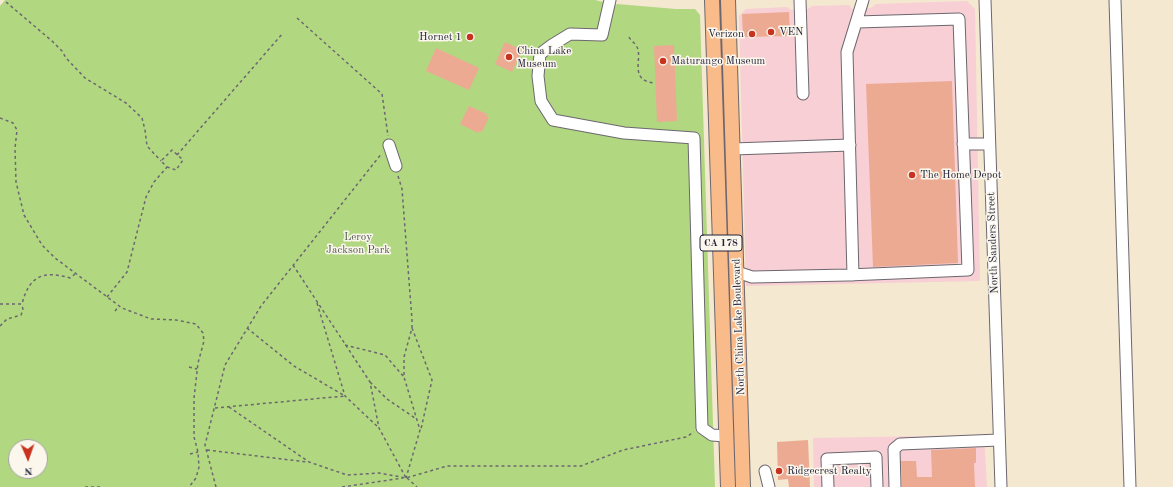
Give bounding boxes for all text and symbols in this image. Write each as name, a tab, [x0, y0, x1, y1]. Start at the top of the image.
place label: VEN	[779, 25, 804, 39]
place label: Verizon	[708, 27, 744, 41]
marker: VEN	[766, 27, 776, 37]
marker: Verizon	[747, 29, 757, 39]
place label: Hornet 1	[419, 30, 462, 44]
marker: Hornet 1	[465, 32, 475, 42]
place label: China Lake Museum	[517, 44, 571, 70]
marker: China Lake Museum	[504, 52, 514, 62]
place label: Maturango Museum	[671, 54, 765, 68]
marker: Maturango Museum	[658, 56, 668, 66]
place label: The Home Depot	[920, 168, 1002, 182]
marker: The Home Depot	[907, 170, 917, 180]
street label: North Sanders Street	[985, 192, 1001, 294]
park label: Leroy Jackson Park	[326, 230, 390, 256]
road number: CA 178	[700, 235, 742, 251]
street label: North China Lake Boulevard	[730, 258, 748, 396]
north arrow	[8, 439, 48, 479]
place label: Ridgecrest Realty	[787, 464, 872, 478]
text: N	[24, 465, 33, 476]
marker: Ridgecrest Realty	[774, 466, 784, 476]

